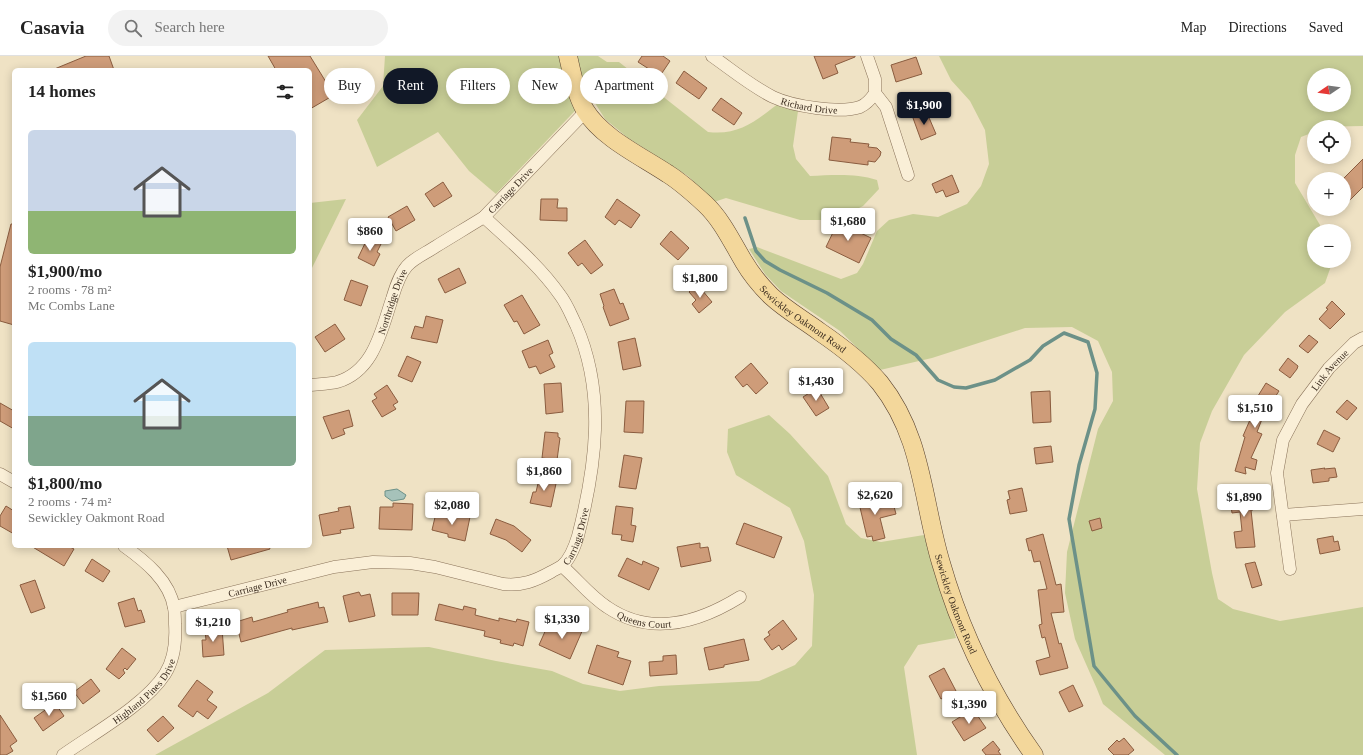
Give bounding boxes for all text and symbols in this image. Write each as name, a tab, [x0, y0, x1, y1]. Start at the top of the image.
search box	[108, 10, 388, 46]
text: Casavia	[20, 17, 84, 38]
icon: search	[122, 17, 144, 39]
text: Search here	[154, 19, 225, 35]
text: Map	[1181, 20, 1206, 35]
text: Directions	[1228, 20, 1287, 35]
text: Saved	[1309, 20, 1343, 35]
chip: Buy	[324, 68, 375, 104]
chip: Rent	[383, 68, 438, 104]
chip: Filters	[446, 68, 510, 104]
chip: New	[518, 68, 572, 104]
chip: Apartment	[580, 68, 668, 104]
north arrow	[1307, 68, 1351, 112]
map controls	[1307, 68, 1351, 268]
icon: filters	[274, 81, 296, 103]
text: 14 homes	[28, 82, 96, 101]
pin: $1,900	[891, 92, 957, 126]
street label: Richard Drive	[779, 95, 838, 116]
text: $1,900	[906, 97, 942, 112]
button: locate	[1307, 120, 1351, 164]
icon: home	[126, 156, 198, 228]
street label: Carriage Drive	[486, 164, 536, 216]
button: +	[1307, 172, 1351, 216]
pin: $1,680	[815, 208, 881, 242]
text: $1,680	[830, 213, 866, 228]
pin: $860	[346, 218, 394, 252]
text: $860	[357, 223, 383, 238]
button: −	[1307, 224, 1351, 268]
text: $1,900/mo	[28, 262, 102, 281]
pin: $1,800	[667, 265, 733, 299]
street label: Northridge Drive	[376, 266, 410, 336]
text: $1,800	[682, 270, 718, 285]
text: 2 rooms · 78 m²	[28, 282, 111, 297]
street label: Sewickley Oakmont Road	[757, 283, 848, 355]
text: Mc Combs Lane	[28, 298, 115, 313]
street label: Link Avenue	[1309, 347, 1351, 393]
icon: home	[126, 368, 198, 440]
pin: $1,430	[783, 368, 849, 402]
text: $1,430	[798, 373, 834, 388]
pin: $1,510	[1222, 395, 1288, 429]
text: $1,510	[1237, 400, 1273, 415]
pin: $1,860	[511, 458, 577, 492]
text: $1,860	[526, 463, 562, 478]
text: $1,800/mo	[28, 474, 102, 493]
pin: $2,620	[842, 482, 908, 516]
pin: $1,890	[1211, 484, 1277, 518]
text: $2,620	[857, 487, 893, 502]
text: $1,890	[1226, 489, 1262, 504]
pin: $2,080	[419, 492, 485, 526]
text: 2 rooms · 74 m²	[28, 494, 111, 509]
text: $2,080	[434, 497, 470, 512]
street label: Carriage Drive	[561, 506, 591, 567]
text: Sewickley Oakmont Road	[28, 510, 164, 525]
street label: Sewickley Oakmont Road	[933, 553, 979, 655]
street label: Carriage Drive	[227, 574, 288, 599]
pin: $1,330	[529, 606, 595, 640]
pin: $1,210	[180, 609, 246, 643]
street label: Queens Court	[615, 609, 672, 630]
text: $1,330	[544, 611, 580, 626]
text: $1,210	[195, 614, 231, 629]
street label: Highland Pines Drive	[110, 657, 178, 726]
pin: $1,560	[16, 683, 82, 717]
text: $1,560	[31, 688, 67, 703]
pin: $1,390	[936, 691, 1002, 725]
text: $1,390	[951, 696, 987, 711]

